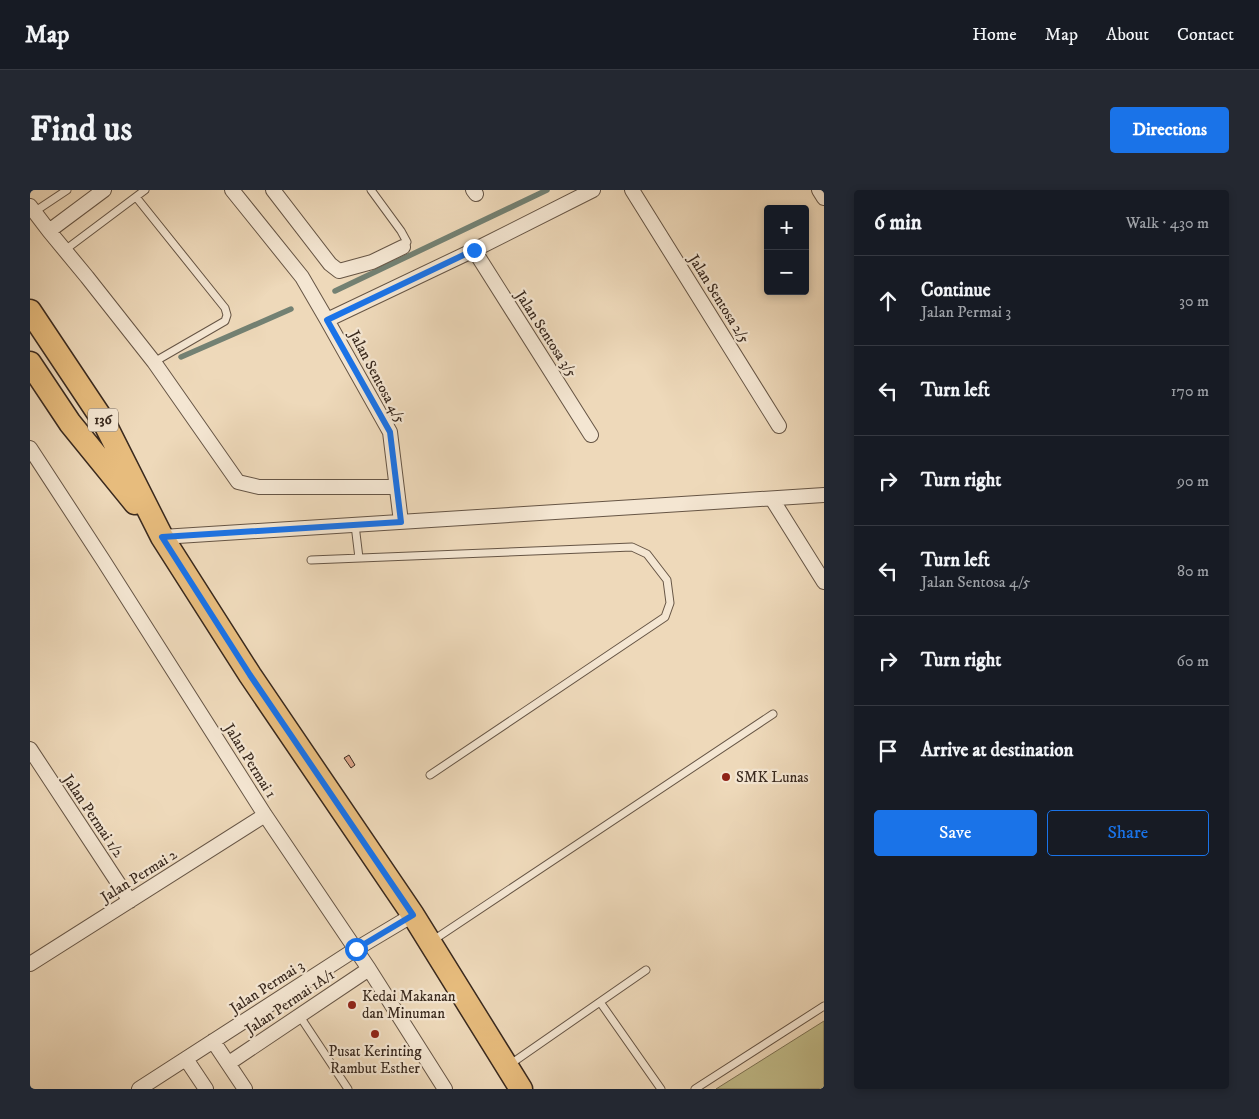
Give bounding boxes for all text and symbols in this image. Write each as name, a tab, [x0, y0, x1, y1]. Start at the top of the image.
text: Map	[25, 20, 69, 50]
text: Home	[972, 24, 1017, 46]
text: Map	[1045, 24, 1078, 46]
text: About	[1106, 24, 1149, 46]
text: Contact	[1177, 24, 1234, 46]
button: Directions	[1110, 107, 1229, 153]
text: Find us	[30, 108, 132, 152]
map controls	[764, 205, 809, 295]
button: +	[764, 205, 809, 250]
text: 6 min	[874, 210, 922, 236]
text: Walk · 430 m	[1126, 213, 1209, 233]
route end	[463, 239, 486, 262]
street label: Jalan Sentosa 2/5	[683, 249, 754, 347]
button: −	[764, 250, 809, 295]
text: Continue	[921, 279, 991, 302]
street label: Jalan Sentosa 3/5	[510, 285, 581, 381]
icon: ahead	[874, 287, 902, 315]
text: 30 m	[1179, 291, 1209, 311]
text: Jalan Permai 3	[921, 302, 1011, 322]
street label: Jalan Sentosa 4/5	[344, 325, 410, 427]
icon: left	[874, 377, 902, 405]
text: Turn left	[921, 379, 990, 402]
text: 170 m	[1171, 381, 1209, 401]
road number: 136	[88, 408, 118, 432]
icon: right	[874, 467, 902, 495]
text: Turn right	[921, 469, 1001, 492]
text: 90 m	[1177, 471, 1209, 491]
text: Turn left	[921, 549, 990, 572]
icon: left	[874, 557, 902, 585]
text: 80 m	[1177, 561, 1209, 581]
text: Jalan Sentosa 4/5	[921, 572, 1031, 592]
icon: right	[874, 647, 902, 675]
text: Turn right	[921, 649, 1001, 672]
text: 60 m	[1177, 651, 1209, 671]
street label: Jalan Permai 1	[218, 718, 280, 802]
icon: arrive	[874, 737, 902, 765]
text: Arrive at destination	[921, 739, 1073, 762]
place label: SMK Lunas	[736, 768, 809, 787]
street label: Jalan Permai 1/2	[57, 769, 128, 862]
marker: SMK Lunas	[720, 771, 732, 783]
button: Save	[874, 810, 1037, 856]
button: Share	[1047, 810, 1209, 856]
street label: Jalan Permai 2	[96, 845, 181, 908]
route start	[345, 938, 368, 961]
street label: Jalan Permai 3	[225, 956, 308, 1019]
street label: Jalan Permai 1A/1	[240, 965, 338, 1040]
place label: Kedai Makanan dan Minuman	[362, 987, 456, 1023]
marker: Kedai Makanan dan Minuman	[346, 999, 358, 1011]
marker: Pusat Kerinting Rambut Esther	[369, 1028, 381, 1040]
place label: Pusat Kerinting Rambut Esther	[329, 1042, 422, 1078]

